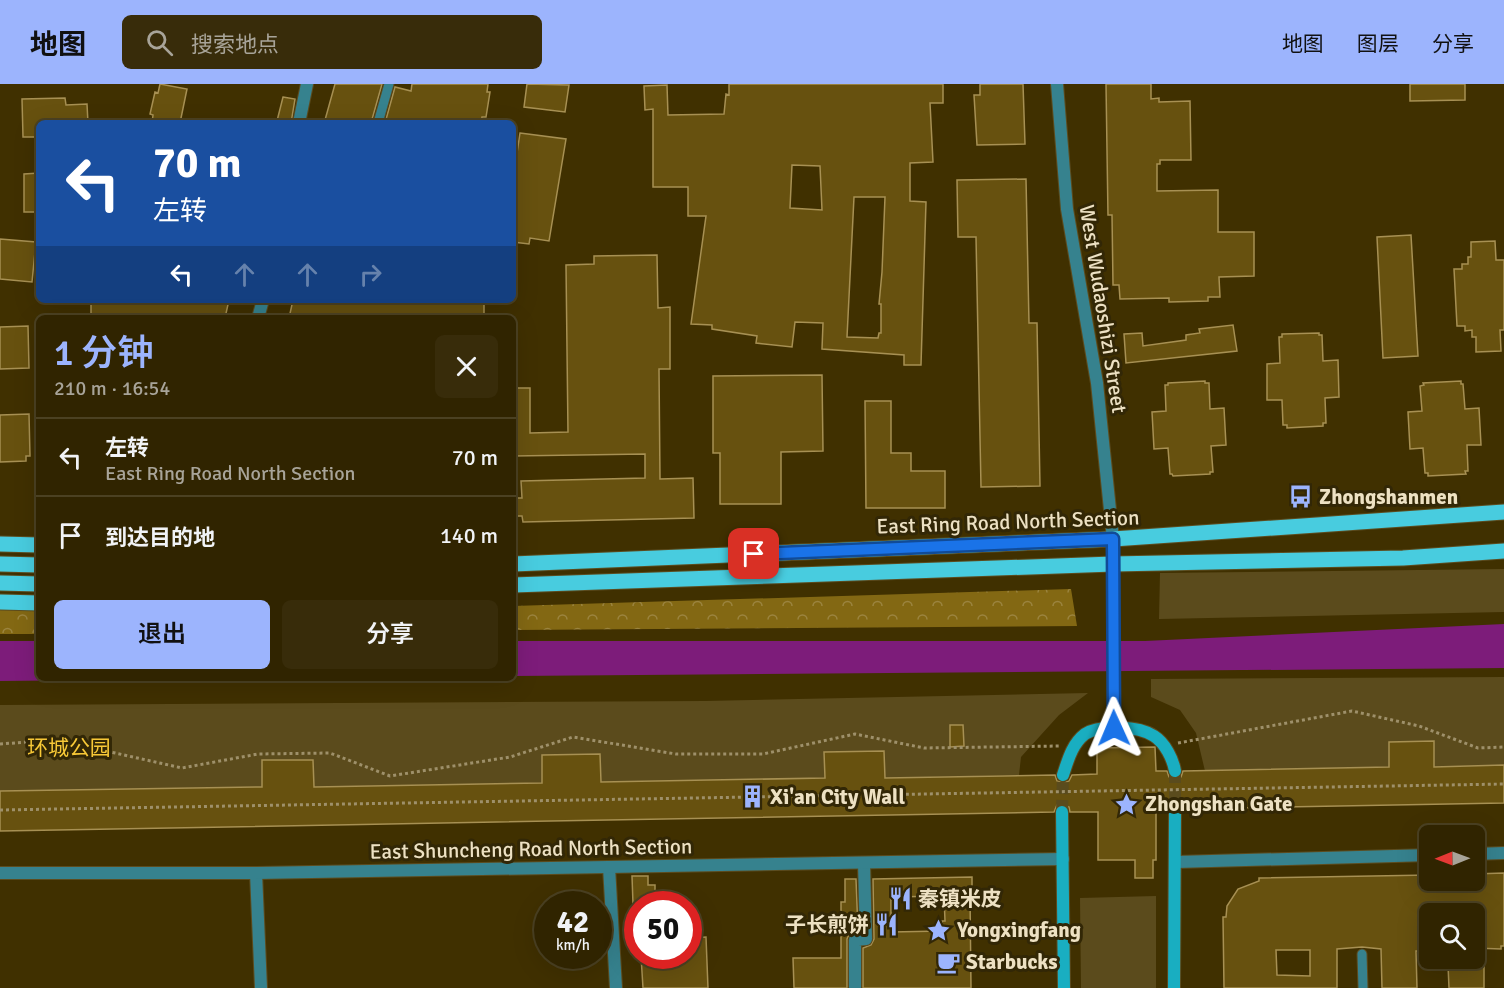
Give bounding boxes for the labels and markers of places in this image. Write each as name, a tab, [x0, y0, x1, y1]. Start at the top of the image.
bus stop icon: Zhongshanmen	[1288, 484, 1314, 510]
place label: Zhongshanmen	[1319, 484, 1458, 510]
pin	[728, 528, 779, 579]
building icon: Xi'an City Wall	[739, 784, 765, 810]
place label: Xi'an City Wall	[770, 784, 905, 810]
place icon: Zhongshan Gate	[1114, 791, 1140, 817]
place label: Zhongshan Gate	[1145, 791, 1292, 817]
restaurant icon: 秦镇米皮	[887, 886, 913, 912]
place label: 秦镇米皮	[918, 886, 1002, 912]
place label: 子长煎饼	[785, 912, 869, 938]
restaurant icon: 子长煎饼	[874, 912, 900, 938]
place icon: Yongxingfang	[926, 917, 952, 943]
place label: Yongxingfang	[956, 917, 1081, 943]
cafe icon: Starbucks	[935, 949, 961, 975]
place label: Starbucks	[966, 949, 1058, 975]

